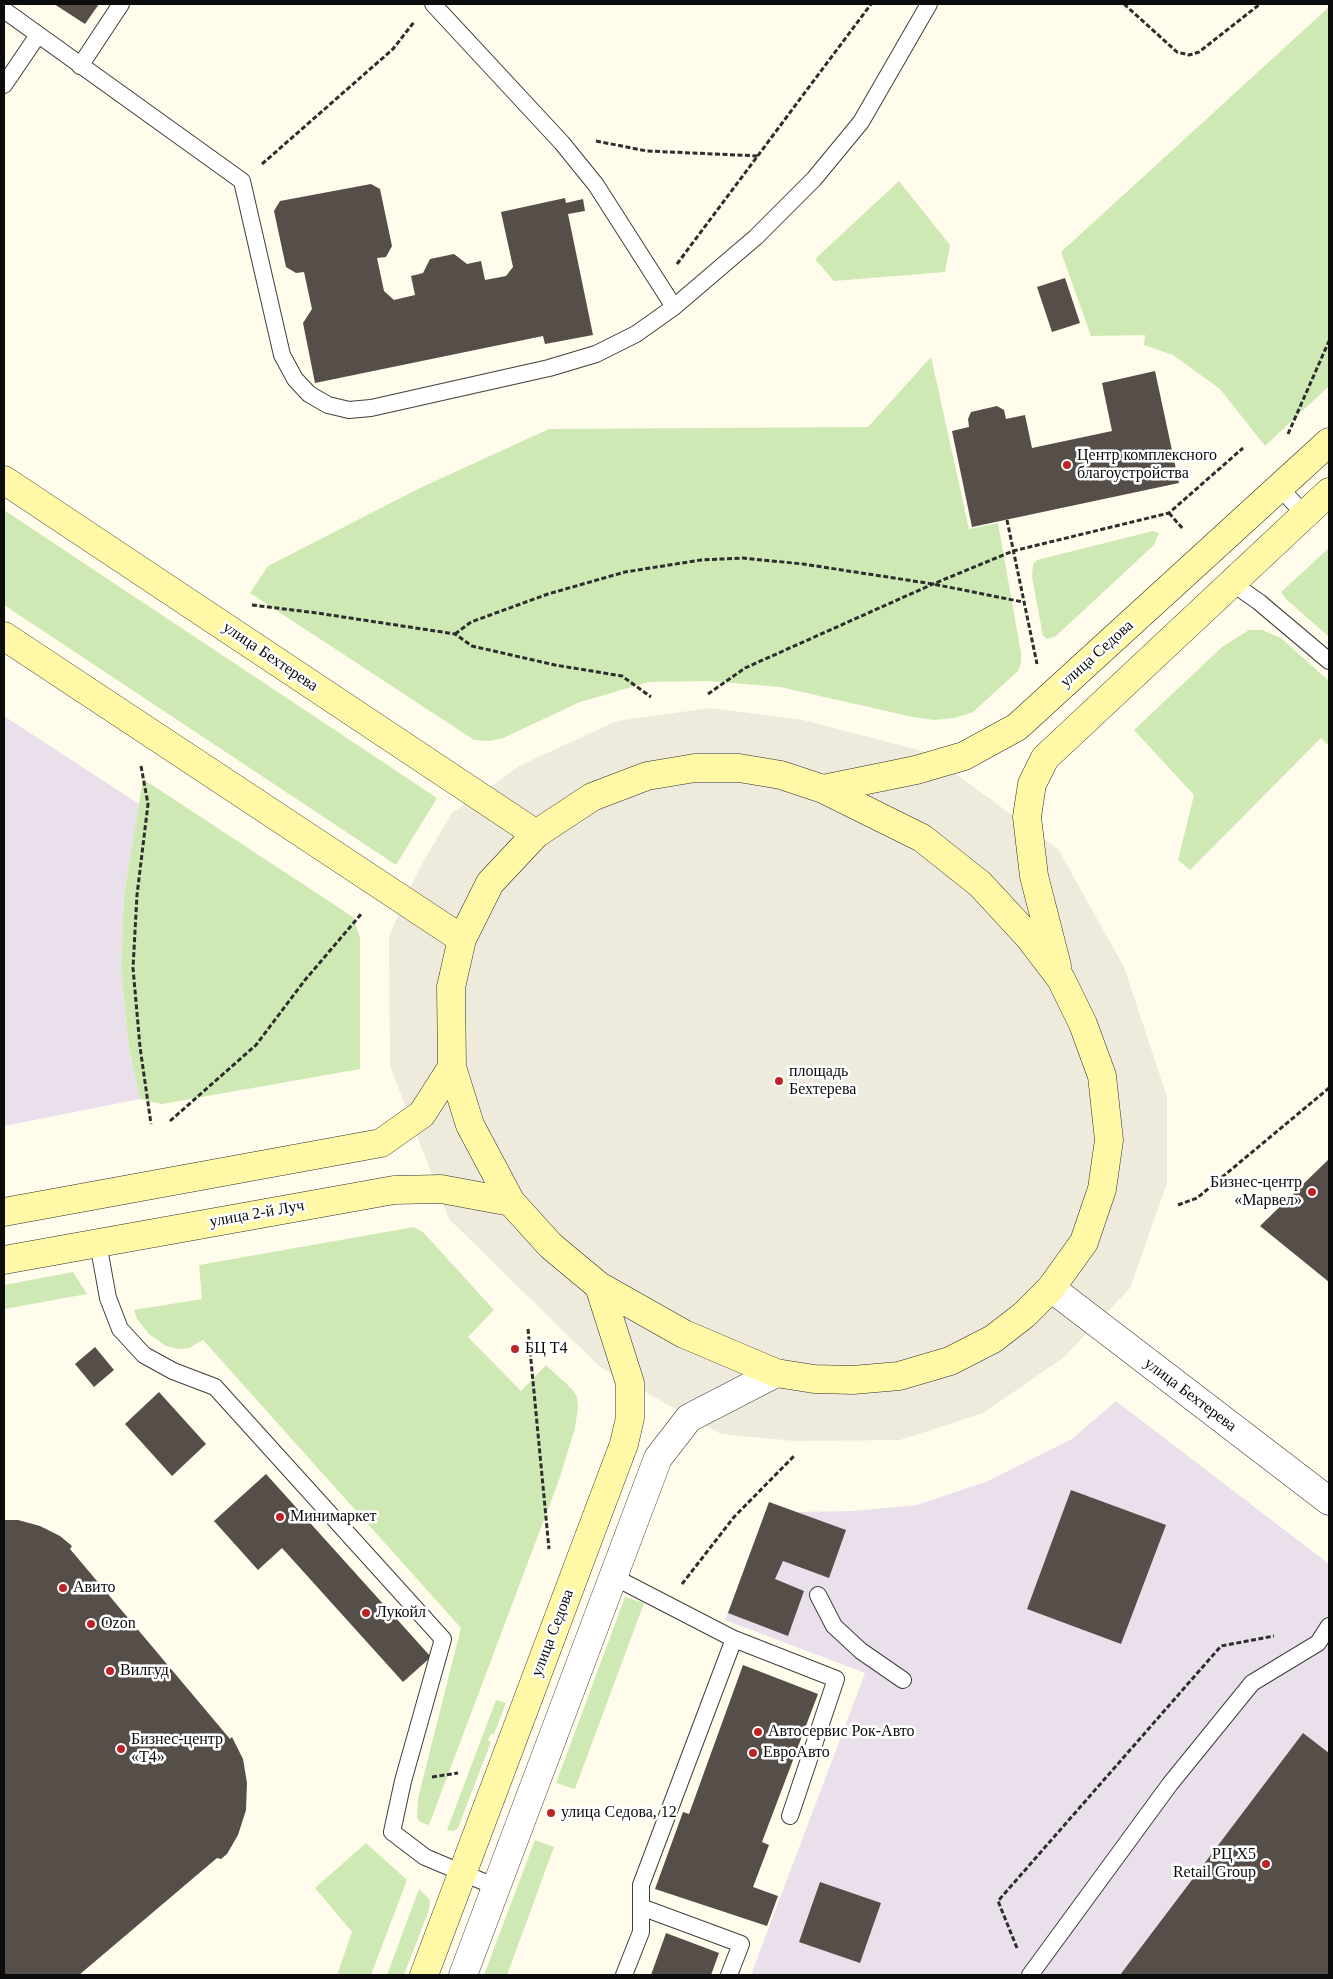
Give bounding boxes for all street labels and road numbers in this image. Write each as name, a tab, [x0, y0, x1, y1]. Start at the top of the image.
street label: улица Седова	[1056, 616, 1138, 692]
street label: улица Бехтерева	[219, 618, 321, 696]
street label: улица 2-й Луч	[208, 1196, 306, 1232]
street label: улица Бехтерева	[1140, 1354, 1240, 1436]
street label: улица Седова	[528, 1587, 578, 1679]

